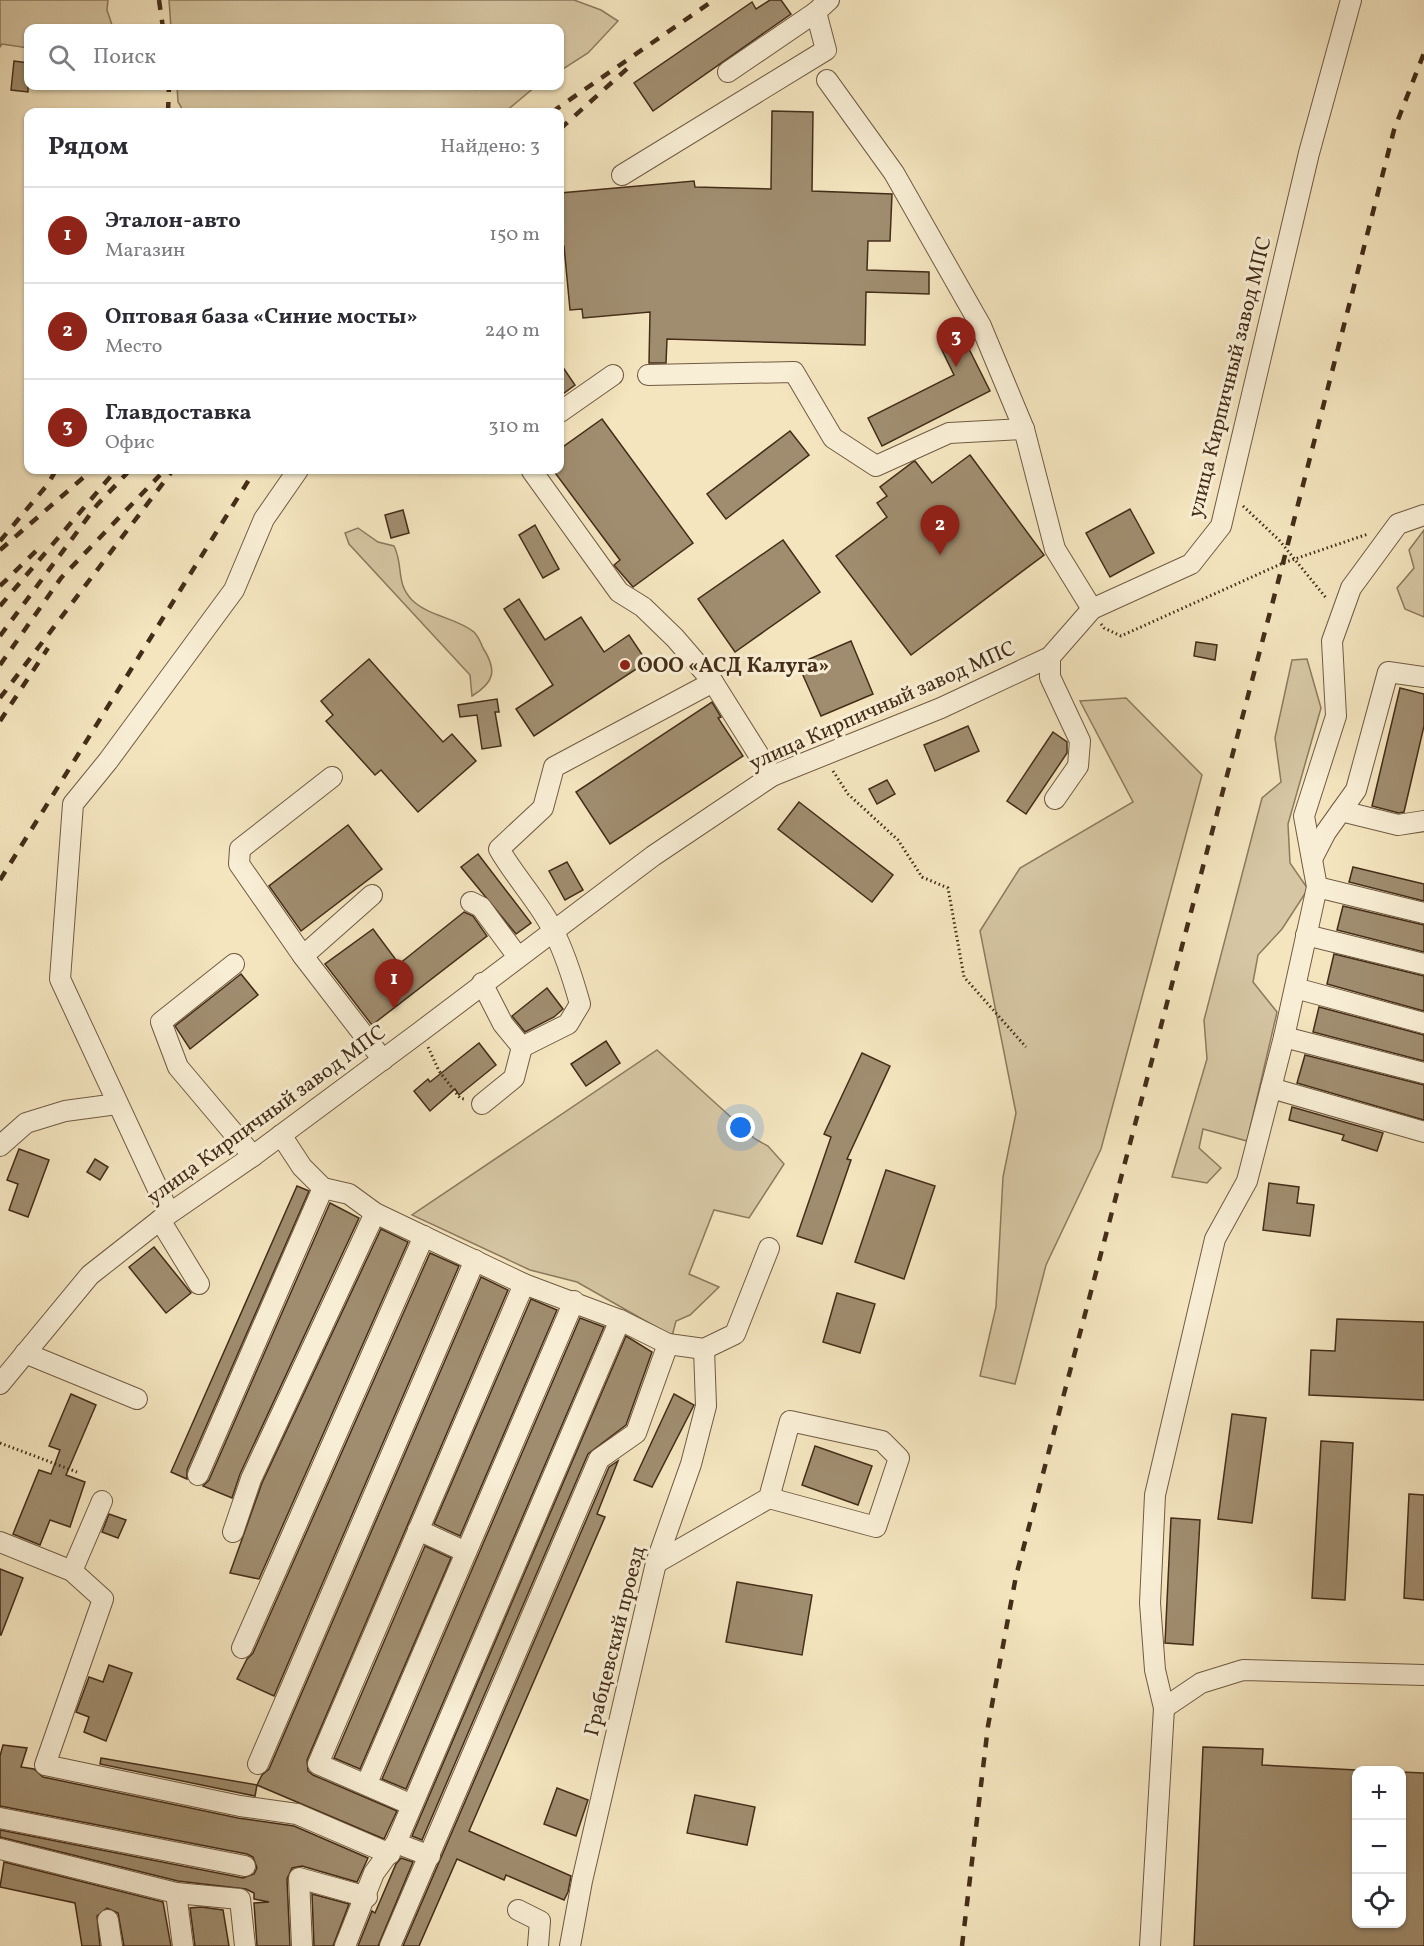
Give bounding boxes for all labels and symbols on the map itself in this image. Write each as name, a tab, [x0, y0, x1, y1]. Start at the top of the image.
street label: улица Кирпичный завод МПС	[1181, 234, 1279, 521]
pin: 3	[936, 318, 976, 367]
pin: 2	[920, 506, 960, 555]
street label: улица Кирпичный завод МПС	[745, 634, 1020, 778]
place label: ООО «АСД Калуга»	[637, 652, 829, 681]
marker: ООО «АСД Калуга»	[618, 658, 632, 672]
pin: 1	[374, 960, 414, 1009]
street label: улица Кирпичный завод МПС	[141, 1019, 392, 1212]
your location	[726, 1113, 755, 1142]
street label: Грабцевский проезд	[578, 1543, 653, 1739]

